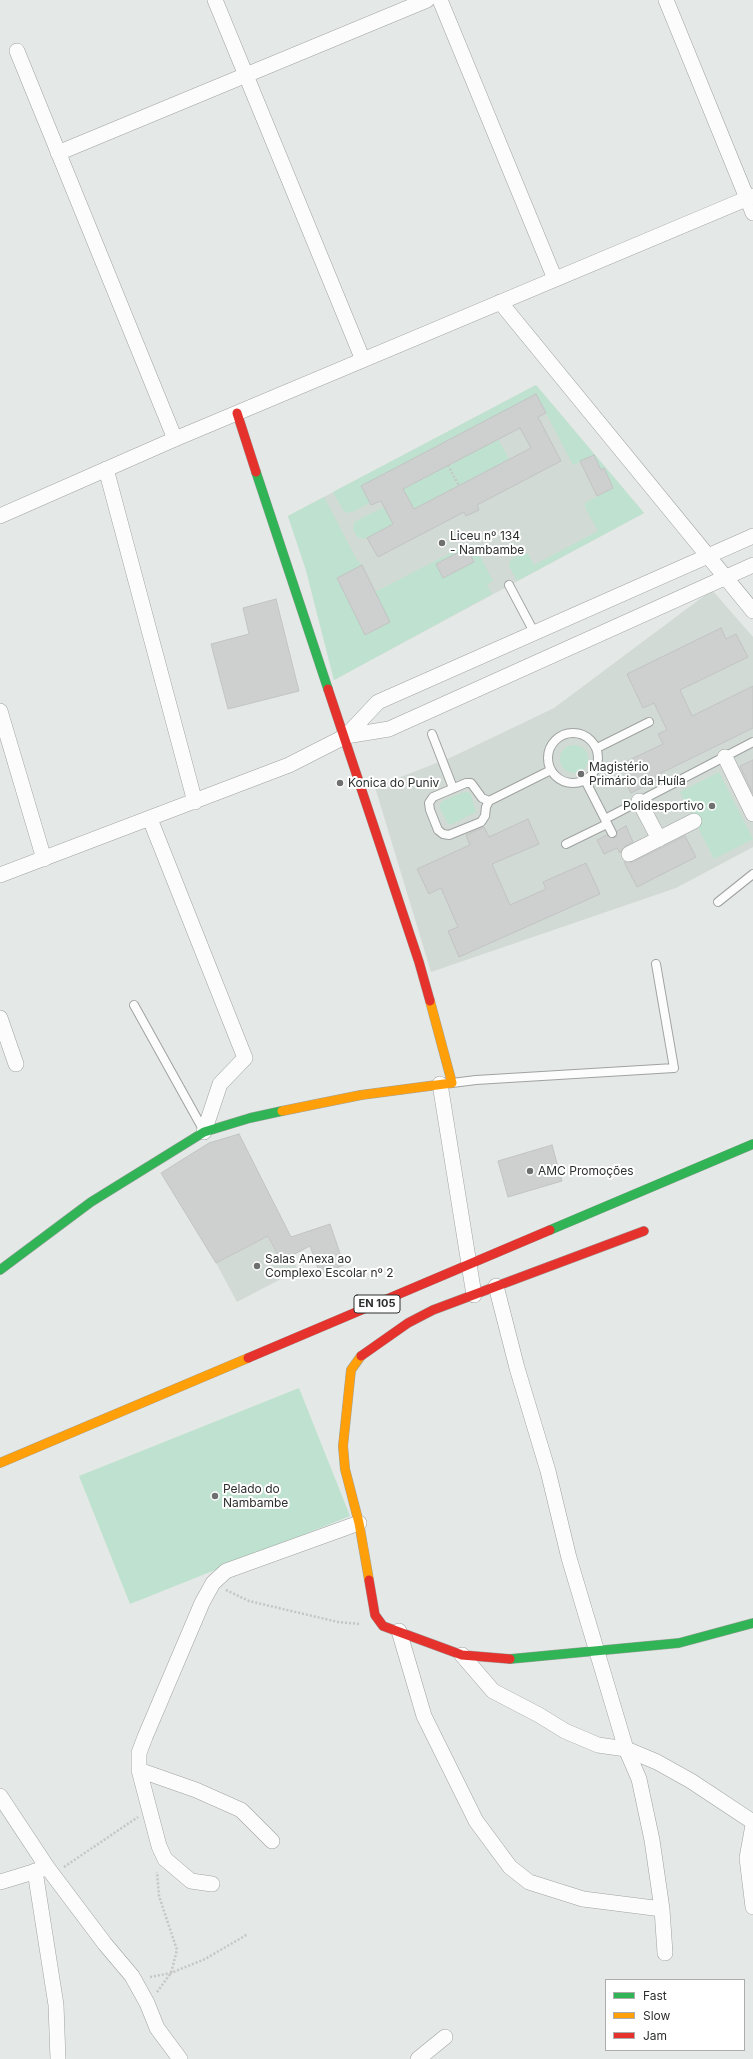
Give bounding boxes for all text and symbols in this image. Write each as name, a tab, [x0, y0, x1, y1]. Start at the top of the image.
place label: Liceu nº 134 - Nambambe	[450, 529, 524, 557]
marker: Liceu nº 134 - Nambambe	[437, 538, 447, 548]
place label: Magistério Primário da Huíla	[589, 760, 686, 788]
marker: Magistério Primário da Huíla	[576, 769, 586, 779]
place label: Konica do Puniv	[348, 776, 439, 790]
marker: Konica do Puniv	[335, 778, 345, 788]
place label: Polidesportivo	[623, 799, 704, 813]
marker: Polidesportivo	[707, 801, 717, 811]
place label: AMC Promoções	[538, 1164, 634, 1178]
marker: AMC Promoções	[525, 1166, 535, 1176]
place label: Salas Anexa ao Complexo Escolar nº 2	[265, 1252, 394, 1280]
marker: Salas Anexa ao Complexo Escolar nº 2	[252, 1261, 262, 1271]
road number: EN 105	[354, 1295, 400, 1313]
place label: Pelado do Nambambe	[223, 1482, 288, 1510]
marker: Pelado do Nambambe	[210, 1491, 220, 1501]
legend	[605, 1979, 745, 2051]
text: Fast	[643, 1988, 667, 2003]
text: Slow	[643, 2008, 670, 2023]
text: Jam	[643, 2028, 667, 2043]

